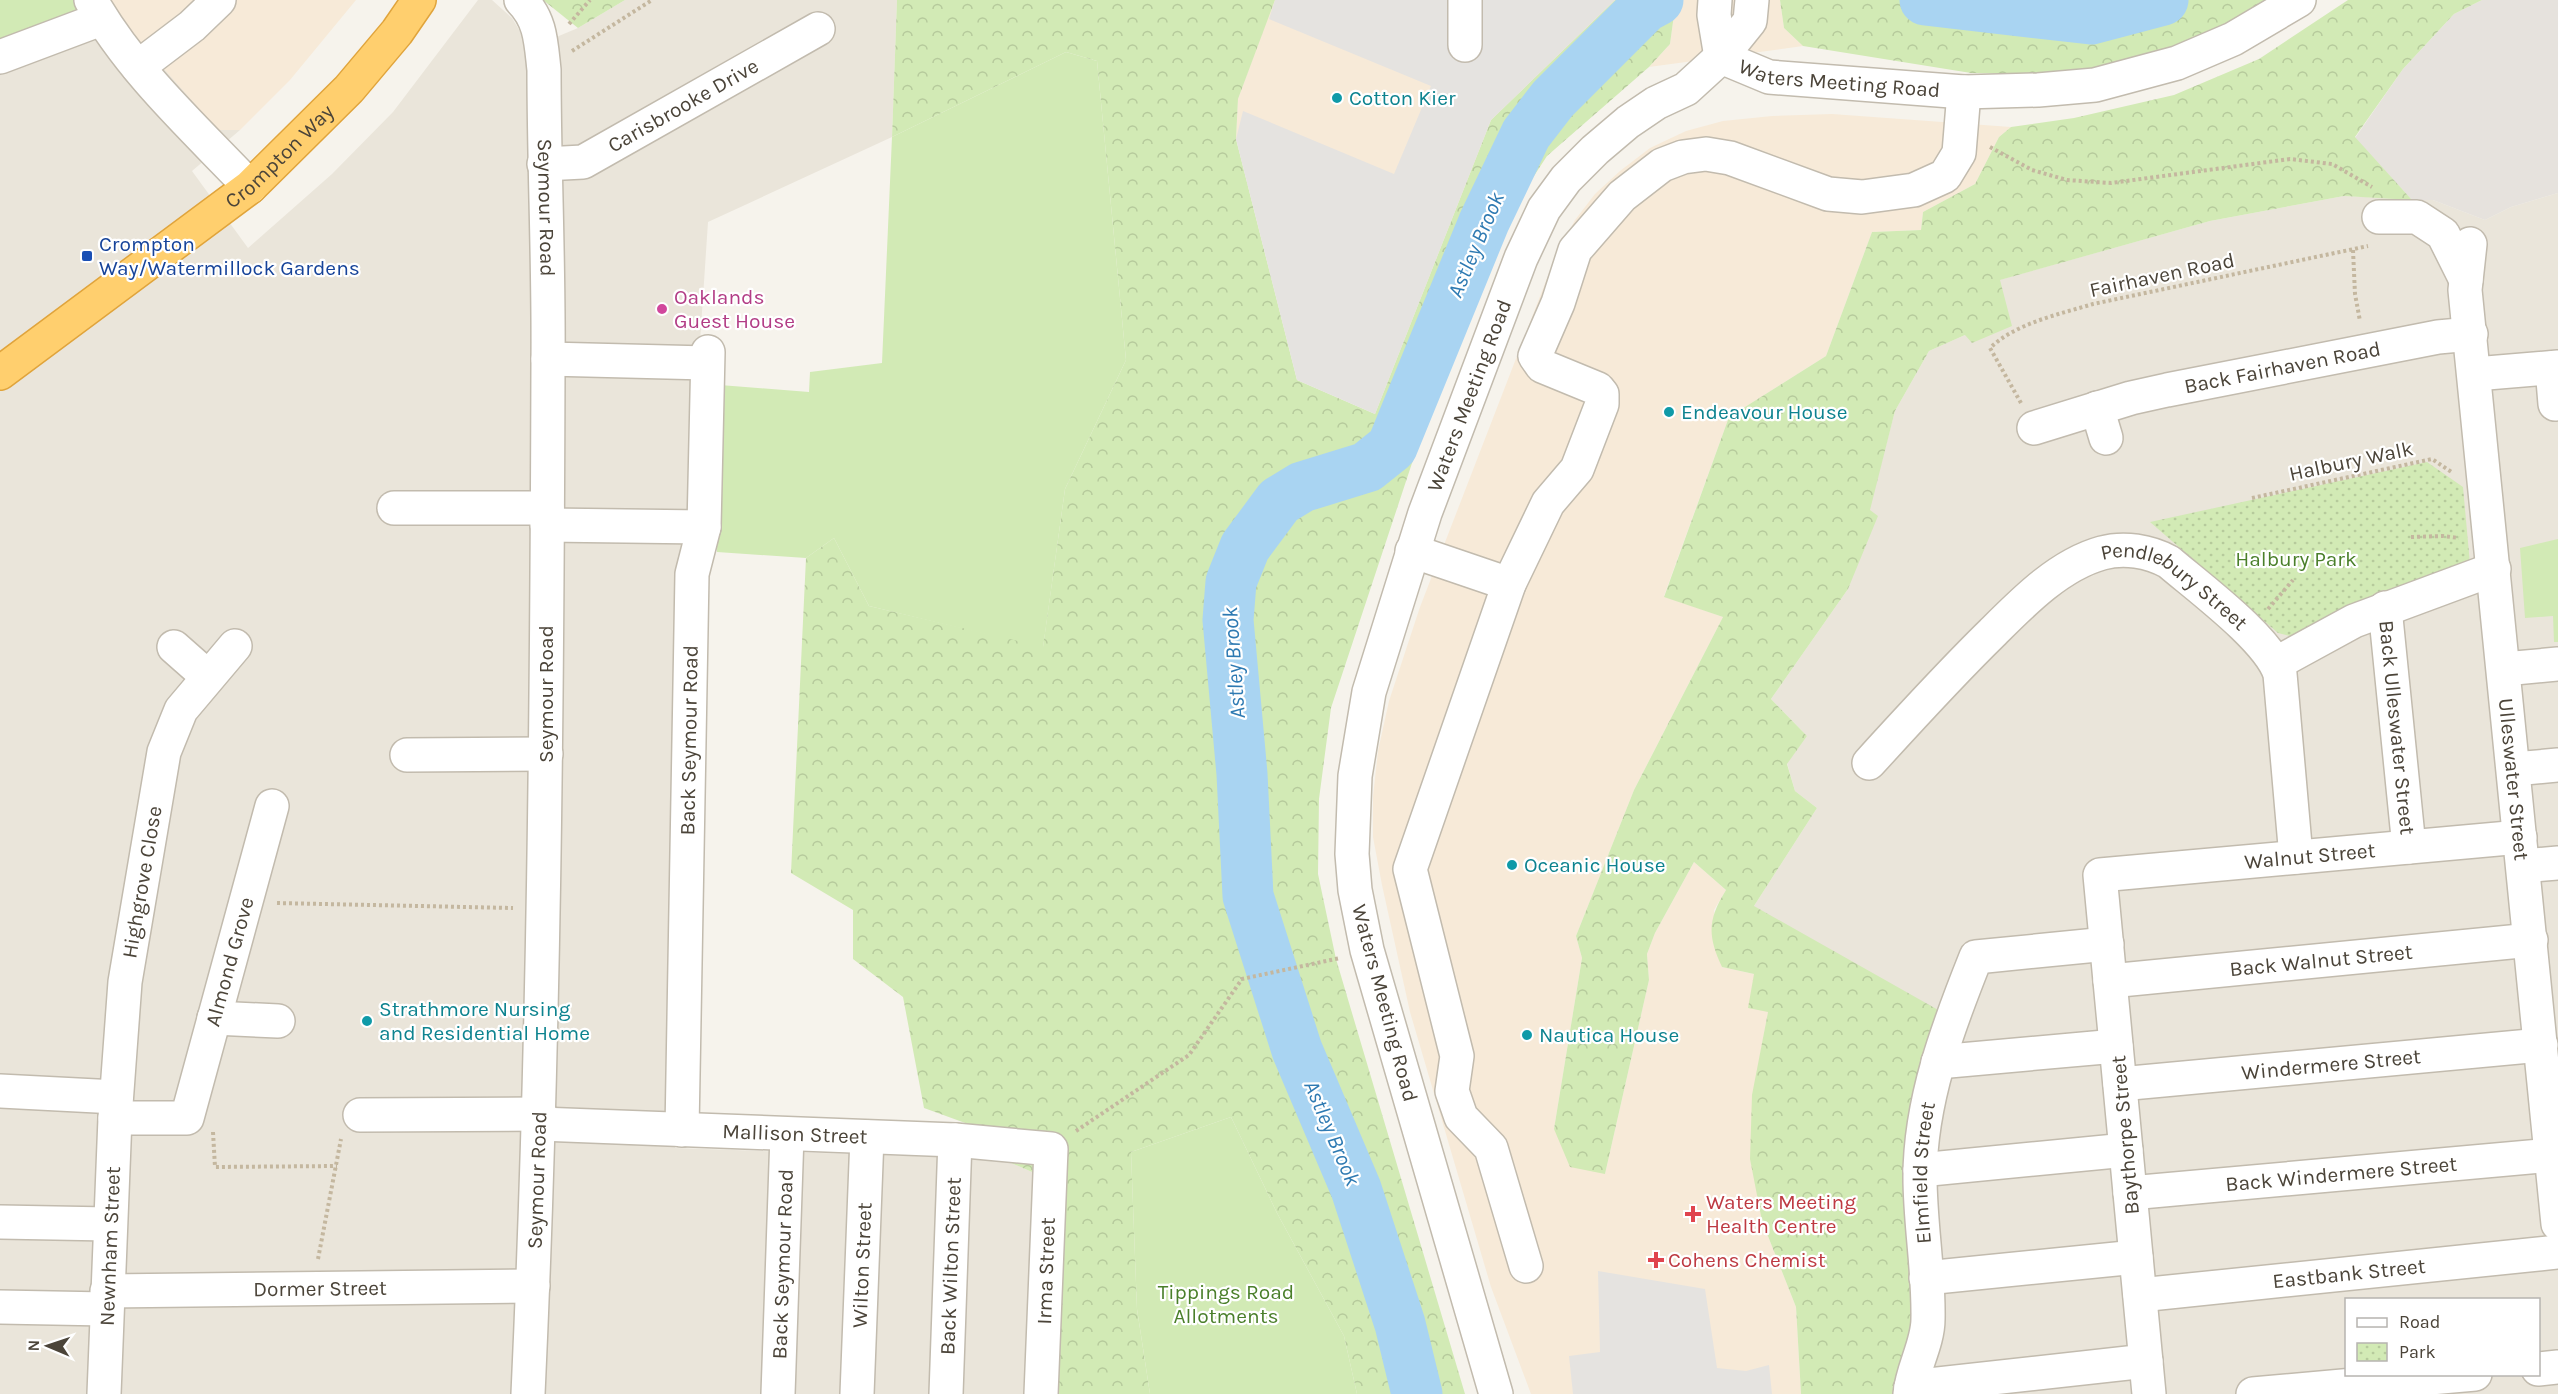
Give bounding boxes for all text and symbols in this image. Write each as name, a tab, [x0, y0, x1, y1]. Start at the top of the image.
street label: Carisbrooke Drive	[604, 53, 763, 157]
street label: Waters Meeting Road	[1735, 54, 1941, 102]
place label: Cotton Kier	[1349, 86, 1456, 110]
marker: Cotton Kier	[1330, 91, 1344, 105]
street label: Crompton Way	[221, 99, 339, 213]
street label: Seymour Road	[533, 138, 560, 277]
water label: Astley Brook	[1442, 188, 1510, 302]
place label: Crompton Way/Watermillock Gardens	[99, 232, 360, 280]
street label: Fairhaven Road	[2087, 248, 2237, 302]
marker: Crompton Way/Watermillock Gardens	[80, 249, 94, 263]
place label: Oaklands Guest House	[674, 285, 795, 333]
street label: Waters Meeting Road	[1422, 296, 1516, 495]
marker: Oaklands Guest House	[655, 302, 669, 316]
street label: Back Fairhaven Road	[2182, 336, 2383, 398]
place label: Endeavour House	[1681, 400, 1848, 424]
marker: Endeavour House	[1662, 405, 1676, 419]
street label: Halbury Walk	[2287, 436, 2415, 486]
street label: Pendlebury Street	[2098, 538, 2253, 635]
park label: Halbury Park	[2235, 547, 2357, 571]
water label: Astley Brook	[1217, 605, 1251, 720]
street label: Back Ulleswater Street	[2374, 619, 2420, 836]
street label: Seymour Road	[534, 625, 558, 763]
street label: Back Seymour Road	[675, 645, 703, 835]
street label: Ulleswater Street	[2494, 697, 2534, 862]
street label: Highgrove Close	[117, 804, 167, 960]
street label: Walnut Street	[2243, 838, 2377, 874]
place label: Oceanic House	[1524, 853, 1666, 877]
marker: Oceanic House	[1505, 858, 1519, 872]
street label: Almond Grove	[200, 894, 259, 1029]
street label: Waters Meeting Road	[1347, 902, 1423, 1104]
street label: Back Walnut Street	[2228, 940, 2414, 981]
place label: Strathmore Nursing and Residential Home	[379, 997, 590, 1045]
marker: Strathmore Nursing and Residential Home	[360, 1014, 374, 1028]
place label: Nautica House	[1539, 1023, 1679, 1047]
marker: Nautica House	[1520, 1028, 1534, 1042]
street label: Windermere Street	[2240, 1044, 2422, 1085]
street label: Baythorpe Street	[2106, 1054, 2144, 1216]
water label: Astley Brook	[1298, 1076, 1366, 1190]
street label: Elmfield Street	[1908, 1099, 1940, 1245]
street label: Seymour Road	[523, 1111, 551, 1249]
street label: Mallison Street	[722, 1119, 868, 1149]
street label: Back Windermere Street	[2224, 1152, 2458, 1196]
street label: Newnham Street	[95, 1166, 125, 1326]
street label: Back Seymour Road	[767, 1169, 798, 1360]
street label: Back Wilton Street	[935, 1177, 966, 1355]
place label: Waters Meeting Health Centre	[1706, 1190, 1856, 1238]
street label: Wilton Street	[848, 1202, 876, 1328]
marker: Waters Meeting Health Centre	[1684, 1205, 1702, 1223]
street label: Irma Street	[1032, 1217, 1060, 1325]
place label: Cohens Chemist	[1668, 1248, 1826, 1272]
marker: Cohens Chemist	[1649, 1253, 1663, 1267]
street label: Eastbank Street	[2271, 1254, 2427, 1293]
street label: Dormer Street	[253, 1276, 387, 1301]
park label: Tippings Road Allotments	[1158, 1280, 1294, 1328]
legend	[2345, 1298, 2540, 1376]
text: Road	[2399, 1311, 2440, 1333]
north arrow	[18, 1316, 78, 1376]
text: N	[24, 1339, 43, 1352]
text: Park	[2399, 1341, 2436, 1363]

